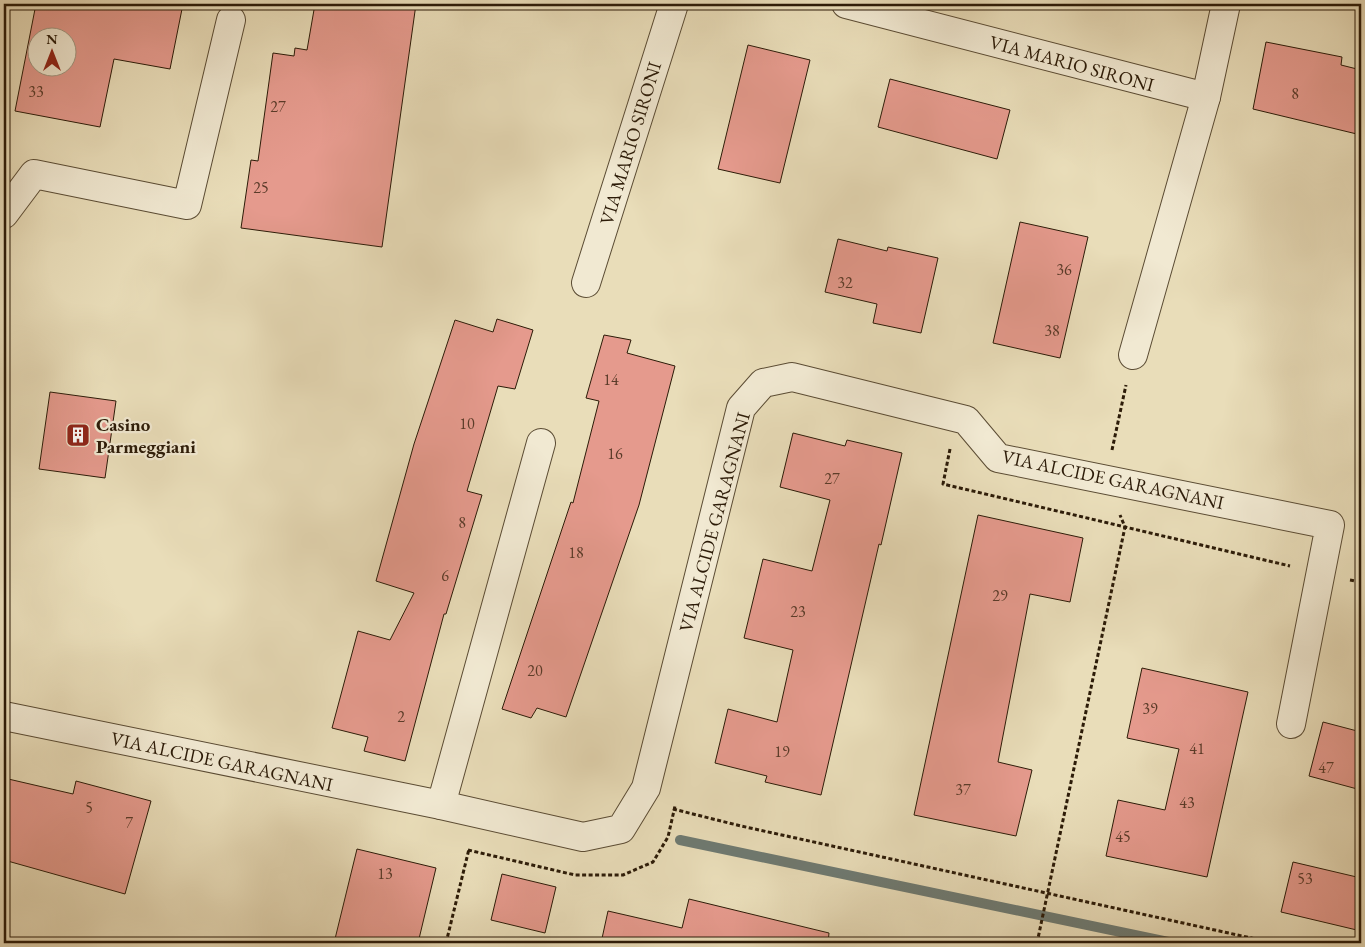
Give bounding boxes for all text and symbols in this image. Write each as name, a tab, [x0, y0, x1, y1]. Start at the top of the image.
north arrow	[28, 28, 78, 78]
street label: VIA MARIO SIRONI	[987, 29, 1158, 98]
text: N	[46, 30, 58, 48]
street label: VIA MARIO SIRONI	[594, 58, 667, 228]
house number: 33	[28, 81, 44, 102]
house number: 8	[1291, 83, 1299, 104]
house number: 27	[270, 96, 286, 117]
house number: 25	[253, 177, 269, 198]
house number: 36	[1056, 259, 1072, 280]
house number: 32	[837, 272, 853, 293]
house number: 38	[1044, 320, 1060, 341]
house number: 14	[603, 369, 619, 390]
street label: VIA ALCIDE GARAGNANI	[673, 409, 756, 635]
place label: Casino Parmeggiani	[96, 412, 196, 459]
house number: 10	[459, 413, 475, 434]
building icon: Casino Parmeggiani	[65, 422, 91, 448]
house number: 16	[607, 443, 623, 464]
street label: VIA ALCIDE GARAGNANI	[999, 444, 1227, 515]
house number: 27	[824, 468, 840, 489]
house number: 8	[458, 512, 466, 533]
house number: 18	[568, 542, 584, 563]
house number: 6	[441, 565, 449, 586]
house number: 29	[992, 585, 1008, 606]
house number: 23	[790, 601, 806, 622]
house number: 20	[527, 660, 543, 681]
house number: 39	[1142, 698, 1158, 719]
house number: 2	[397, 706, 405, 727]
street label: VIA ALCIDE GARAGNANI	[108, 726, 336, 797]
house number: 41	[1189, 738, 1205, 759]
house number: 19	[774, 741, 790, 762]
house number: 47	[1318, 757, 1334, 778]
house number: 37	[955, 779, 971, 800]
house number: 43	[1179, 792, 1195, 813]
house number: 5	[85, 797, 93, 818]
house number: 7	[125, 812, 133, 833]
house number: 45	[1115, 826, 1131, 847]
house number: 13	[377, 863, 393, 884]
house number: 53	[1297, 868, 1313, 889]

